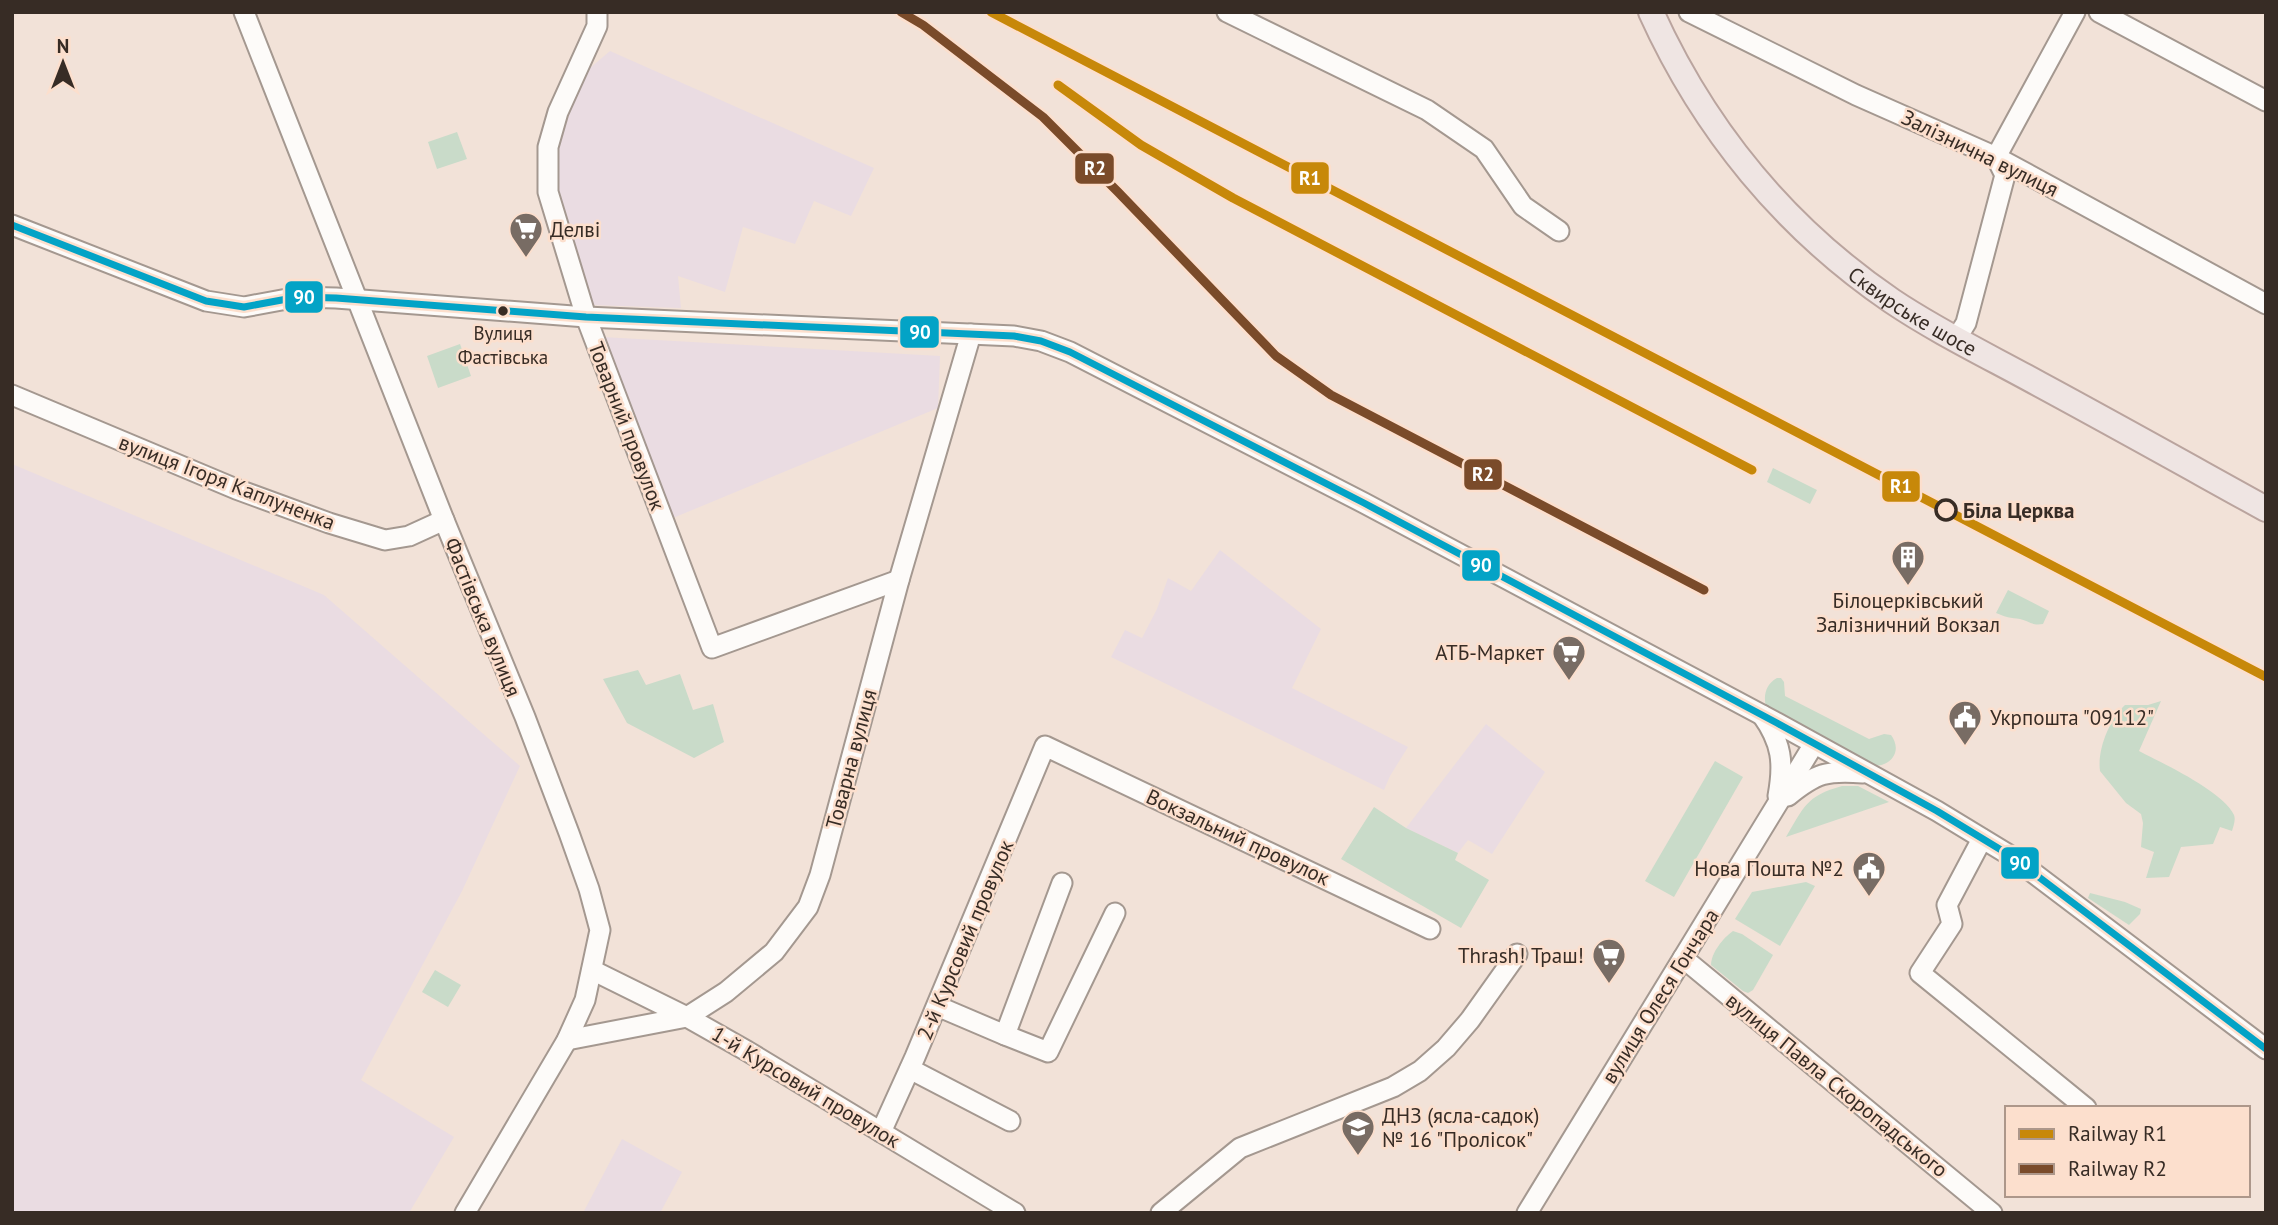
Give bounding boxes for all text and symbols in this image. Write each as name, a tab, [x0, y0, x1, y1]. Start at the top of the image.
north arrow	[28, 28, 98, 98]
text: N	[57, 34, 69, 58]
street label: Залізнична вулиця	[1897, 103, 2063, 203]
line badge: R2	[1074, 152, 1115, 185]
text: R2	[1084, 156, 1106, 180]
line badge: R1	[1290, 161, 1330, 195]
text: R1	[1299, 166, 1321, 190]
supermarket icon: Делві	[507, 210, 545, 259]
place label: Делві	[550, 216, 600, 243]
street label: Сквирське шосе	[1843, 260, 1982, 362]
line badge: 90	[284, 280, 324, 314]
text: 90	[293, 285, 315, 309]
marker: Вулиця Фастівська	[496, 304, 510, 318]
line badge: 90	[899, 315, 940, 349]
text: 90	[909, 320, 931, 344]
place label: Вулиця Фастівська	[458, 321, 548, 369]
street label: Товарний провулок	[582, 338, 672, 514]
street label: вулиця Ігоря Каплуненка	[115, 428, 339, 536]
line badge: R2	[1463, 458, 1503, 491]
text: R2	[1472, 462, 1494, 486]
line badge: R1	[1881, 470, 1921, 503]
text: R1	[1890, 474, 1912, 498]
place label: Біла Церква	[1963, 497, 2074, 524]
marker: Біла Церква	[1935, 499, 1957, 521]
street label: Фастівська вулиця	[439, 534, 527, 700]
building icon: Білоцерківський Залізничний Вокзал	[1889, 538, 1927, 587]
line badge: 90	[1461, 549, 1501, 582]
text: 90	[1470, 553, 1492, 577]
place label: Білоцерківський Залізничний Вокзал	[1816, 587, 2000, 638]
supermarket icon: АТБ-Маркет	[1550, 633, 1588, 682]
place label: АТБ-Маркет	[1435, 639, 1545, 666]
street label: Товарна вулиця	[819, 686, 883, 832]
public building icon: Укрпошта "09112"	[1946, 698, 1984, 747]
place label: Укрпошта "09112"	[1990, 704, 2154, 731]
street label: Вокзальний провулок	[1142, 783, 1334, 891]
street label: 2-й Курсовий провулок	[911, 836, 1019, 1044]
line badge: 90	[2000, 846, 2040, 880]
public building icon: Нова Пошта №2	[1850, 849, 1888, 898]
text: 90	[2009, 851, 2031, 875]
place label: Нова Пошта №2	[1694, 855, 1844, 882]
street label: вулиця Олеся Гончара	[1595, 904, 1725, 1088]
supermarket icon: Thrash! Траш!	[1590, 936, 1628, 985]
place label: Thrash! Траш!	[1458, 942, 1584, 969]
street label: вулиця Павла Скоропадського	[1720, 987, 1954, 1183]
street label: 1-й Курсовий провулок	[707, 1020, 905, 1154]
place label: ДНЗ (ясла-садок) № 16 "Пролісок"	[1382, 1102, 1539, 1153]
legend	[2005, 1106, 2250, 1197]
school or university icon: ДНЗ (ясла-садок) № 16 "Пролісок"	[1339, 1108, 1377, 1157]
text: Railway R1	[2068, 1120, 2167, 1147]
text: Railway R2	[2068, 1155, 2167, 1182]

